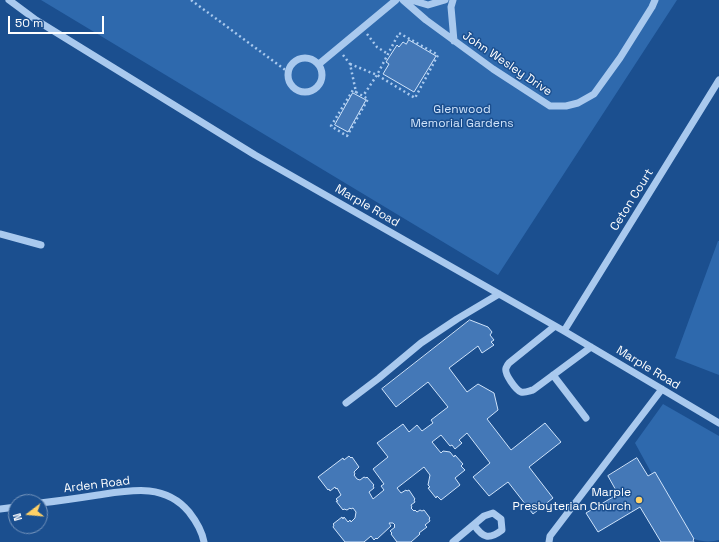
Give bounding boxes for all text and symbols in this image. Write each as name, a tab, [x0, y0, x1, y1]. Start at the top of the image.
scale bar	[10, 8, 106, 34]
text: 50 m	[15, 15, 43, 31]
street label: John Wesley Drive	[459, 29, 555, 99]
park label: Glenwood Memorial Gardens	[410, 103, 514, 131]
street label: Ceton Court	[607, 166, 657, 234]
street label: Marple Road	[332, 182, 402, 230]
street label: Marple Road	[613, 343, 683, 393]
street label: Arden Road	[63, 474, 131, 496]
place label: Marple Presbyterian Church	[513, 486, 631, 514]
north arrow	[8, 494, 48, 534]
marker: Marple Presbyterian Church	[634, 495, 644, 505]
text: N	[10, 512, 25, 523]

